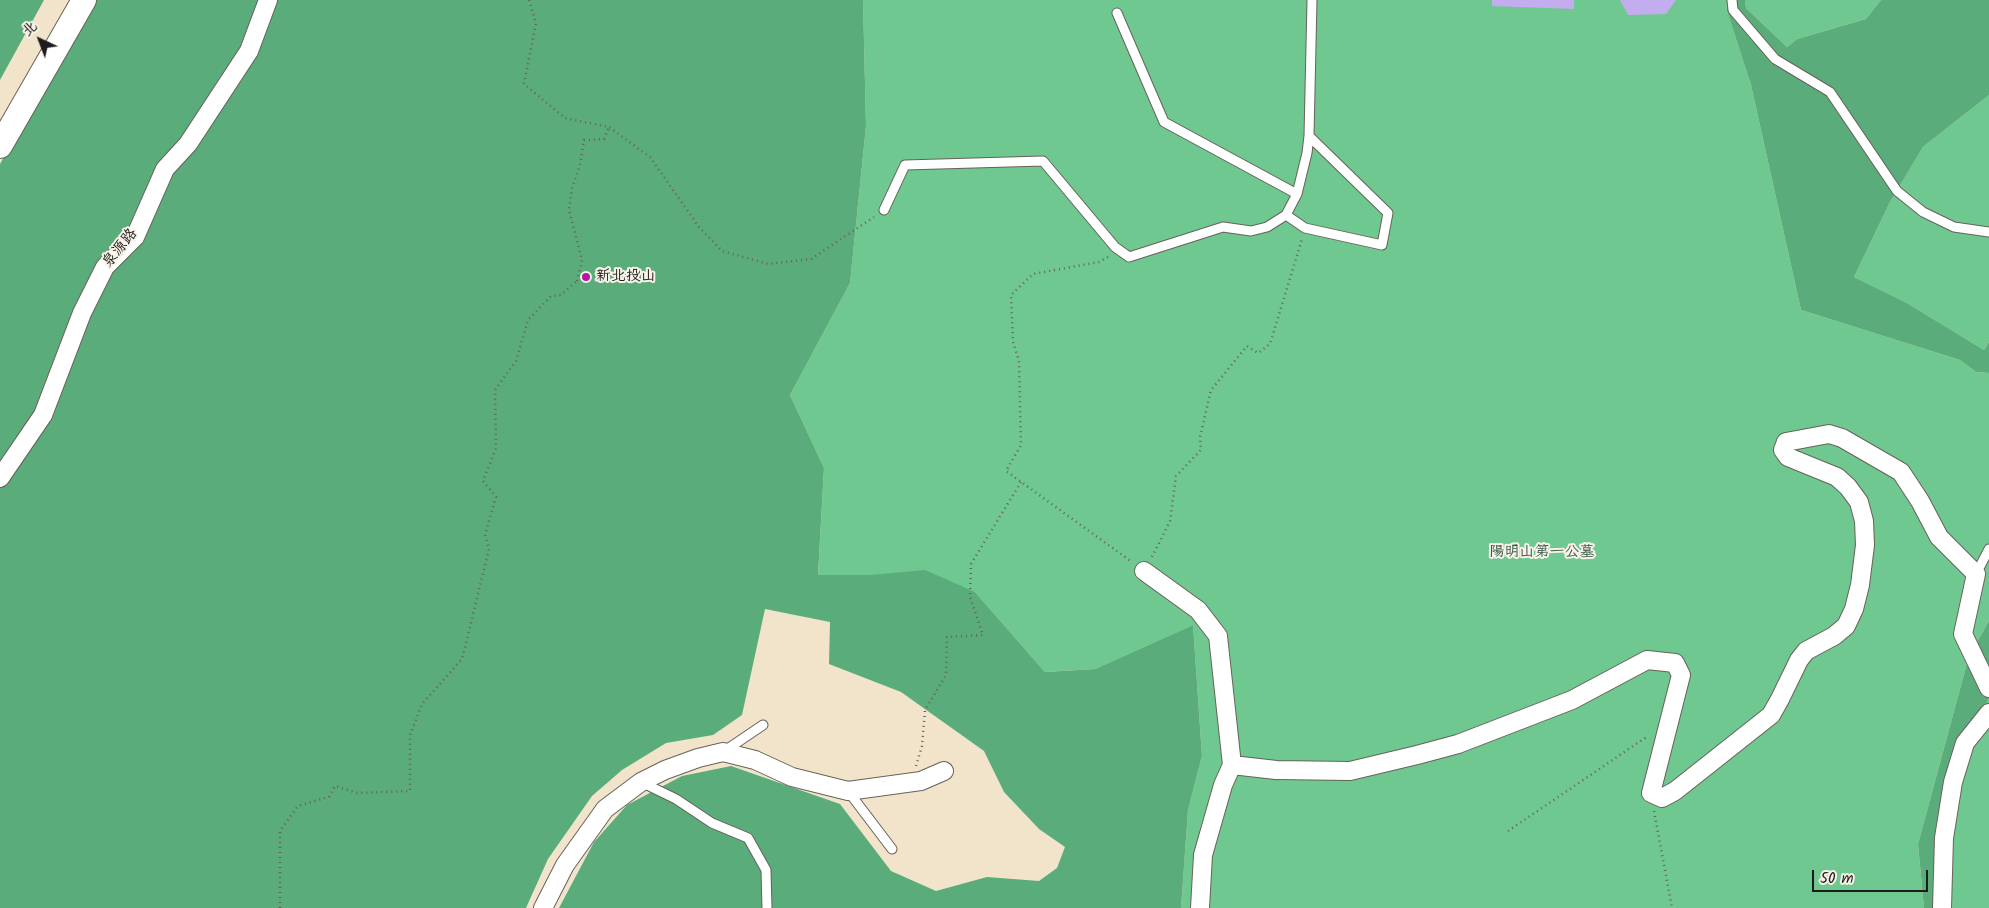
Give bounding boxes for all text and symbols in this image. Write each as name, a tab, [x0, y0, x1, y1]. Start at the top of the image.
north arrow	[15, 15, 65, 65]
text: 北	[17, 16, 42, 42]
street label: 泉源路	[100, 226, 142, 272]
place label: 新北投山	[596, 268, 656, 286]
marker: 新北投山	[580, 271, 592, 283]
park label: 陽明山第一公墓	[1490, 544, 1594, 562]
scale bar	[1814, 860, 1930, 892]
text: 50 m	[1820, 867, 1854, 891]

